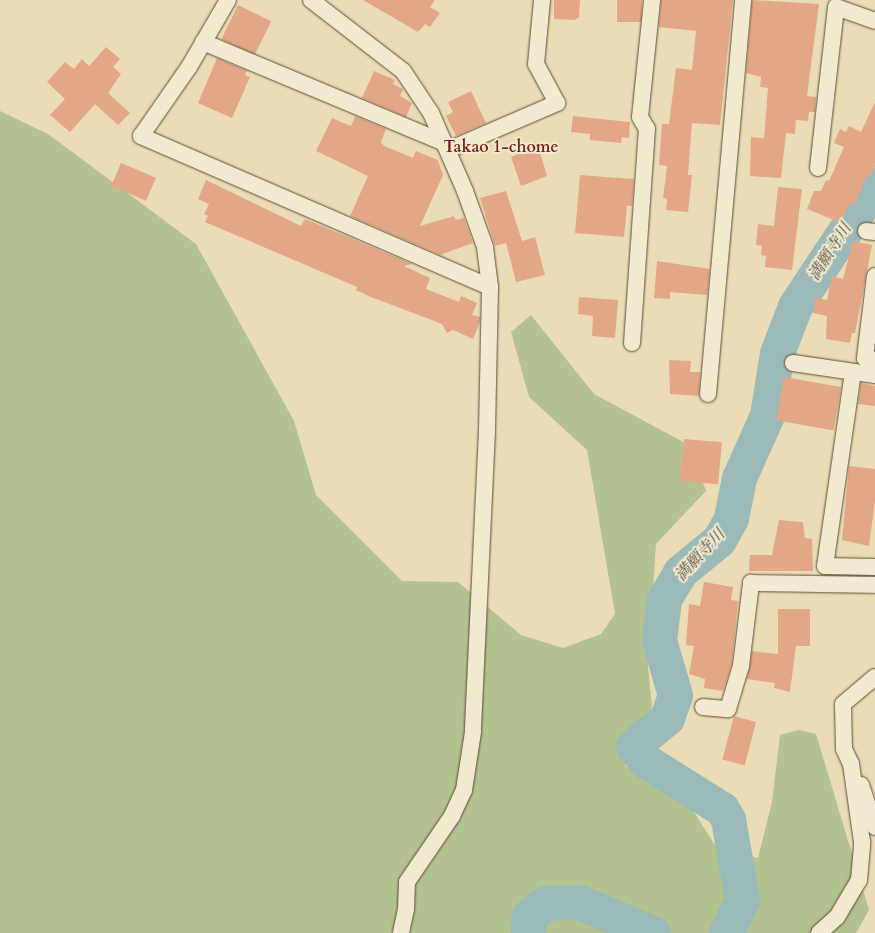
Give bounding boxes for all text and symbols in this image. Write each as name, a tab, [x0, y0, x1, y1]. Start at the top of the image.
district label: Takao 1-chome	[444, 137, 558, 157]
water label: 満願寺川	[805, 220, 855, 284]
water label: 満願寺川	[671, 525, 729, 585]

